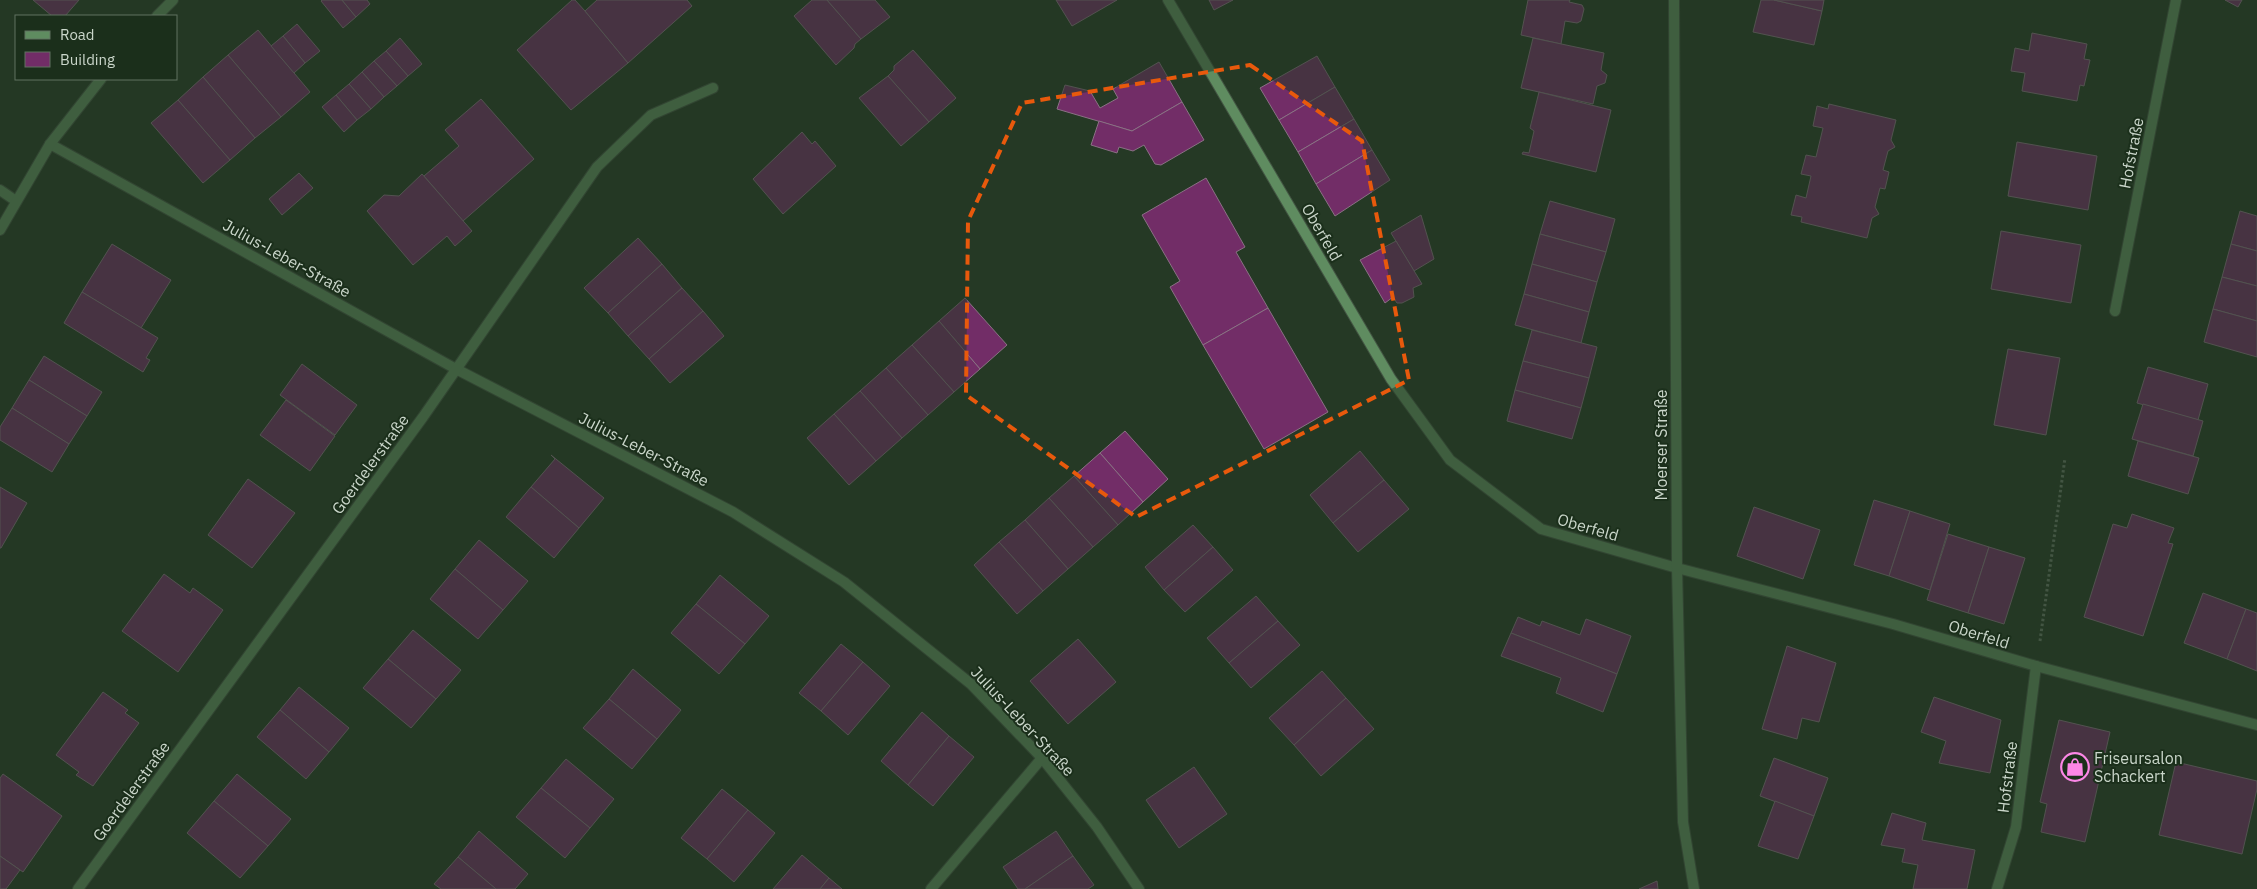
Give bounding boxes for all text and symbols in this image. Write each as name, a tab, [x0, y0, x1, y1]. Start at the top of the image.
legend	[15, 15, 178, 80]
text: Road	[60, 25, 95, 44]
text: Building	[60, 50, 115, 69]
street label: Hofstraße	[2114, 116, 2148, 190]
street label: Oberfeld	[1298, 200, 1346, 264]
street label: Julius-Leber-Straße	[219, 215, 355, 302]
street label: Moerser Straße	[1651, 389, 1671, 501]
street label: Julius-Leber-Straße	[576, 408, 713, 491]
street label: Goerdelerstraße	[327, 410, 413, 518]
street label: Oberfeld	[1555, 509, 1621, 545]
street label: Oberfeld	[1946, 615, 2012, 653]
street label: Julius-Leber-Straße	[967, 662, 1079, 780]
street label: Goerdelerstraße	[88, 737, 174, 845]
street label: Hofstraße	[1993, 740, 2021, 814]
place label: Friseursalon Schackert	[2094, 748, 2183, 786]
shop icon: Friseursalon Schackert	[2060, 752, 2090, 782]

